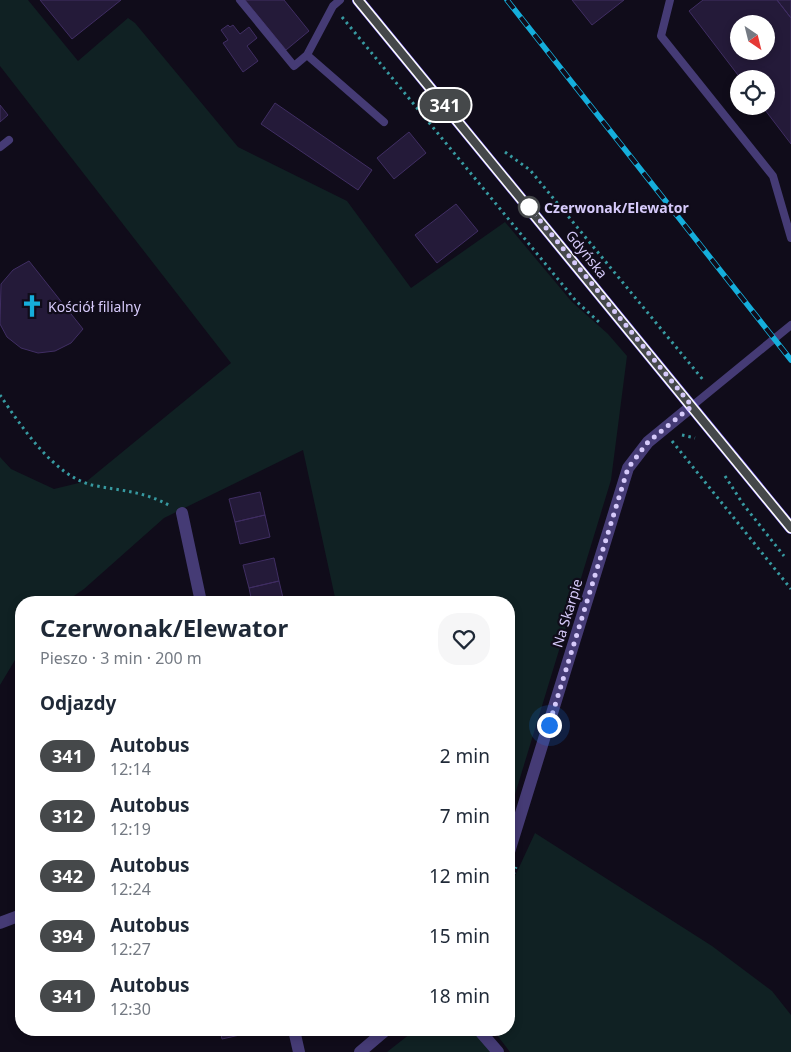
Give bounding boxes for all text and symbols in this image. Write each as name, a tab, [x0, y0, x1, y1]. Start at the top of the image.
north arrow	[730, 15, 775, 60]
map controls	[730, 15, 775, 115]
button: locate	[730, 70, 775, 115]
line badge: 341	[416, 89, 474, 121]
text: 341	[430, 93, 460, 117]
marker: Czerwonak/Elewator	[518, 196, 540, 218]
place label: Czerwonak/Elewator	[544, 198, 690, 217]
street label: Gdyńska	[562, 226, 612, 282]
church icon: Kościół filialny	[19, 293, 45, 319]
place label: Kościół filialny	[48, 297, 142, 316]
street label: Na Skarpie	[548, 576, 586, 650]
text: Czerwonak/Elewator	[40, 611, 288, 644]
button: heart	[438, 613, 490, 665]
text: Pieszo · 3 min · 200 m	[40, 647, 202, 669]
text: Odjazdy	[40, 690, 116, 716]
your location	[537, 713, 562, 738]
text: Autobus	[110, 732, 190, 758]
text: 2 min	[440, 743, 490, 769]
text: 341	[52, 744, 83, 768]
text: 12:14	[110, 758, 151, 780]
text: Autobus	[110, 792, 190, 818]
text: 7 min	[440, 803, 490, 829]
text: 312	[52, 804, 83, 828]
text: 12:19	[110, 818, 151, 840]
text: Autobus	[110, 852, 190, 878]
text: 12 min	[429, 863, 490, 889]
text: 342	[52, 864, 83, 888]
text: 12:24	[110, 878, 151, 900]
text: Autobus	[110, 912, 190, 938]
text: 15 min	[429, 923, 490, 949]
text: 394	[52, 924, 83, 948]
text: 12:27	[110, 938, 151, 960]
text: Autobus	[110, 972, 190, 998]
text: 18 min	[429, 983, 490, 1009]
text: 341	[52, 984, 83, 1008]
text: 12:30	[110, 998, 151, 1020]

